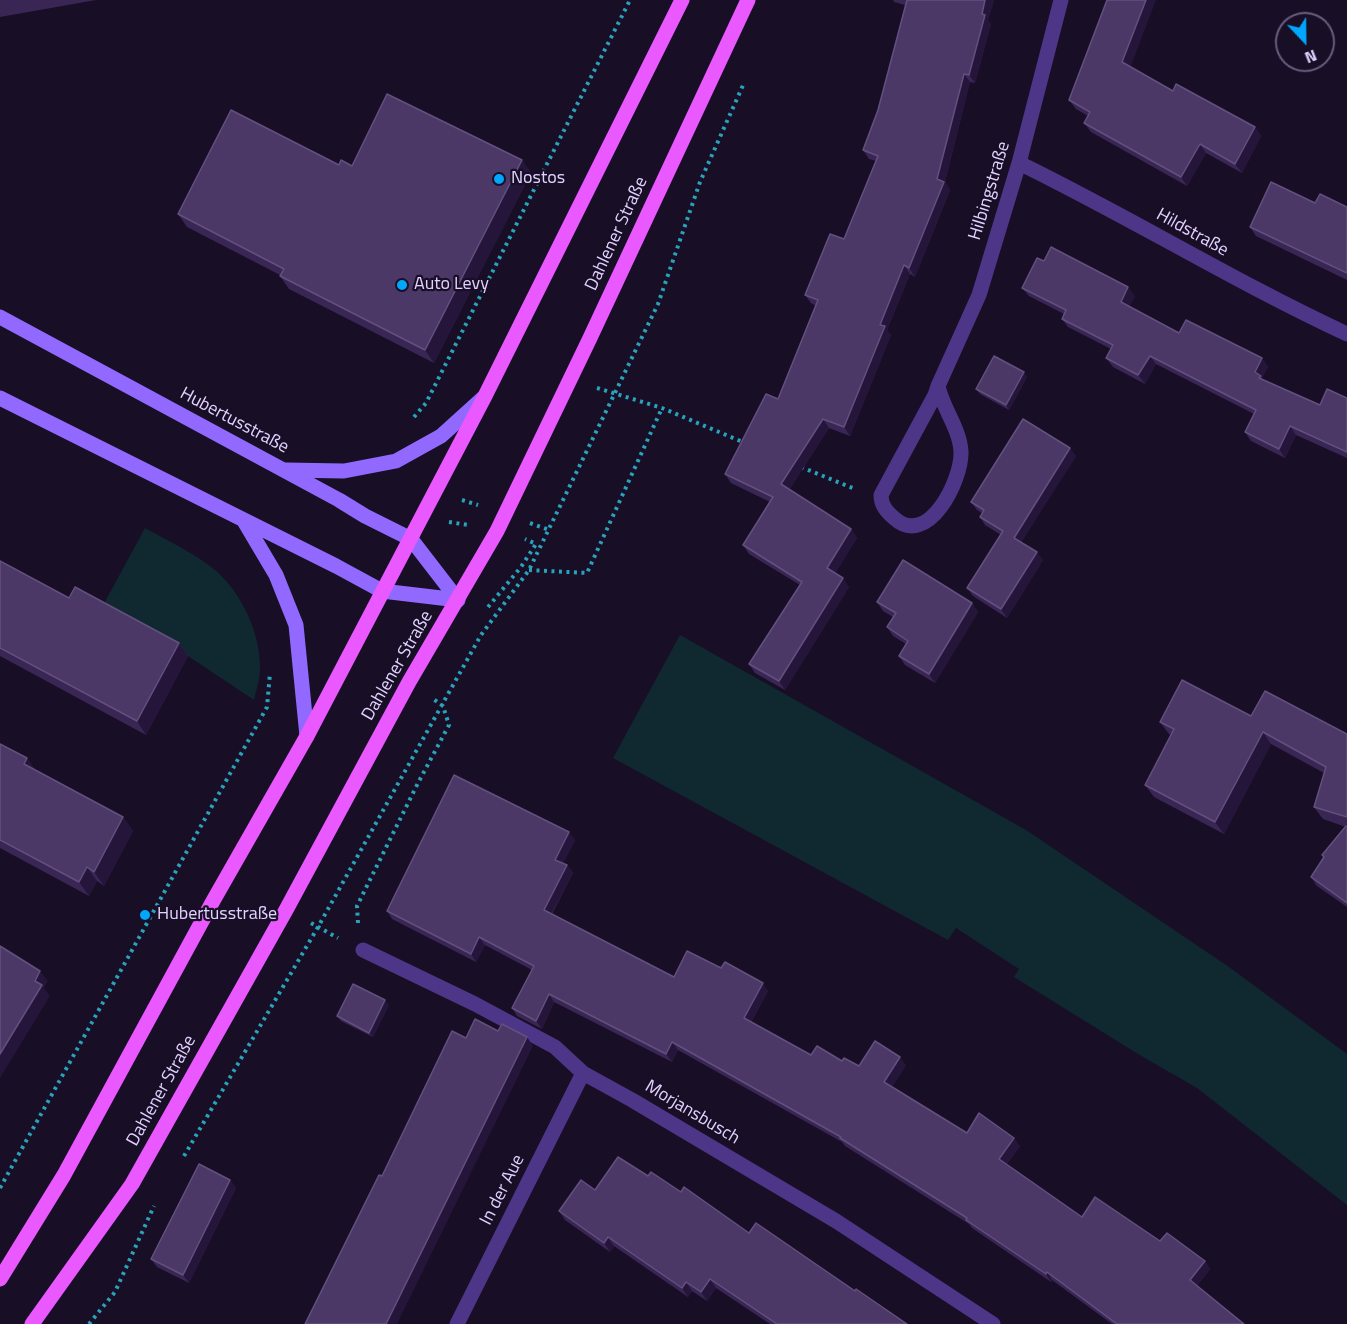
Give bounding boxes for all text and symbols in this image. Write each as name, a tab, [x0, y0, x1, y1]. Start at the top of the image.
north arrow	[1275, 12, 1335, 72]
text: N	[1301, 44, 1321, 70]
street label: Hilbingstraße	[965, 139, 1015, 243]
place label: Nostos	[511, 168, 565, 190]
marker: Nostos	[492, 172, 506, 186]
street label: Dahlener Straße	[581, 174, 653, 294]
street label: Hildstraße	[1152, 204, 1232, 262]
place label: Auto Levy	[414, 274, 489, 296]
marker: Auto Levy	[395, 278, 409, 292]
street label: Hubertusstraße	[176, 383, 292, 459]
street label: Dahlener Straße	[358, 607, 438, 725]
place label: Hubertusstraße	[157, 904, 277, 926]
marker: Hubertusstraße	[138, 908, 152, 922]
street label: Dahlener Straße	[123, 1032, 201, 1150]
street label: Morjansbusch	[641, 1076, 743, 1150]
street label: In der Aue	[476, 1151, 530, 1229]

